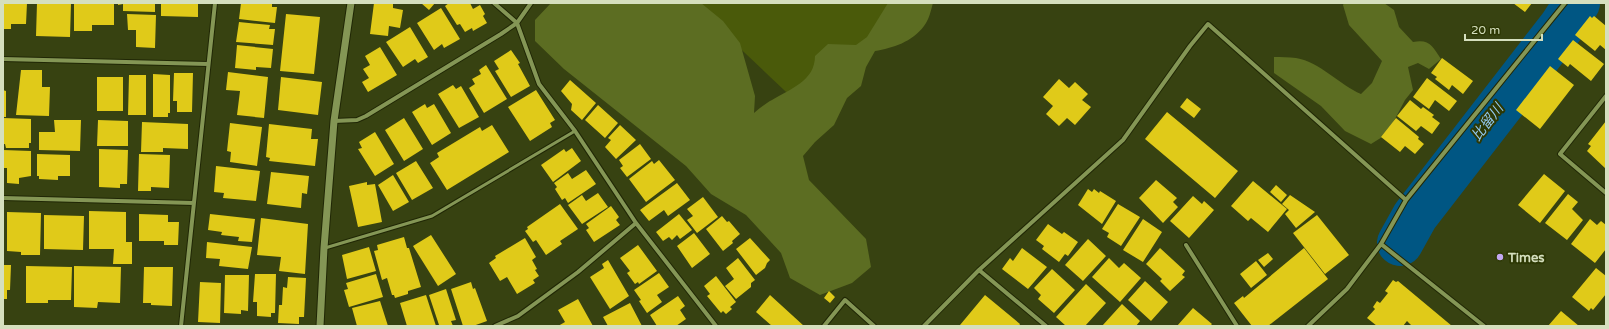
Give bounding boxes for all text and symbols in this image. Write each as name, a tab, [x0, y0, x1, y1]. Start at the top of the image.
scale bar	[1465, 16, 1542, 42]
text: 20 m	[1471, 23, 1500, 37]
water label: 比留川	[1468, 99, 1508, 144]
place label: Times	[1507, 250, 1545, 266]
marker: Times	[1495, 252, 1505, 262]

